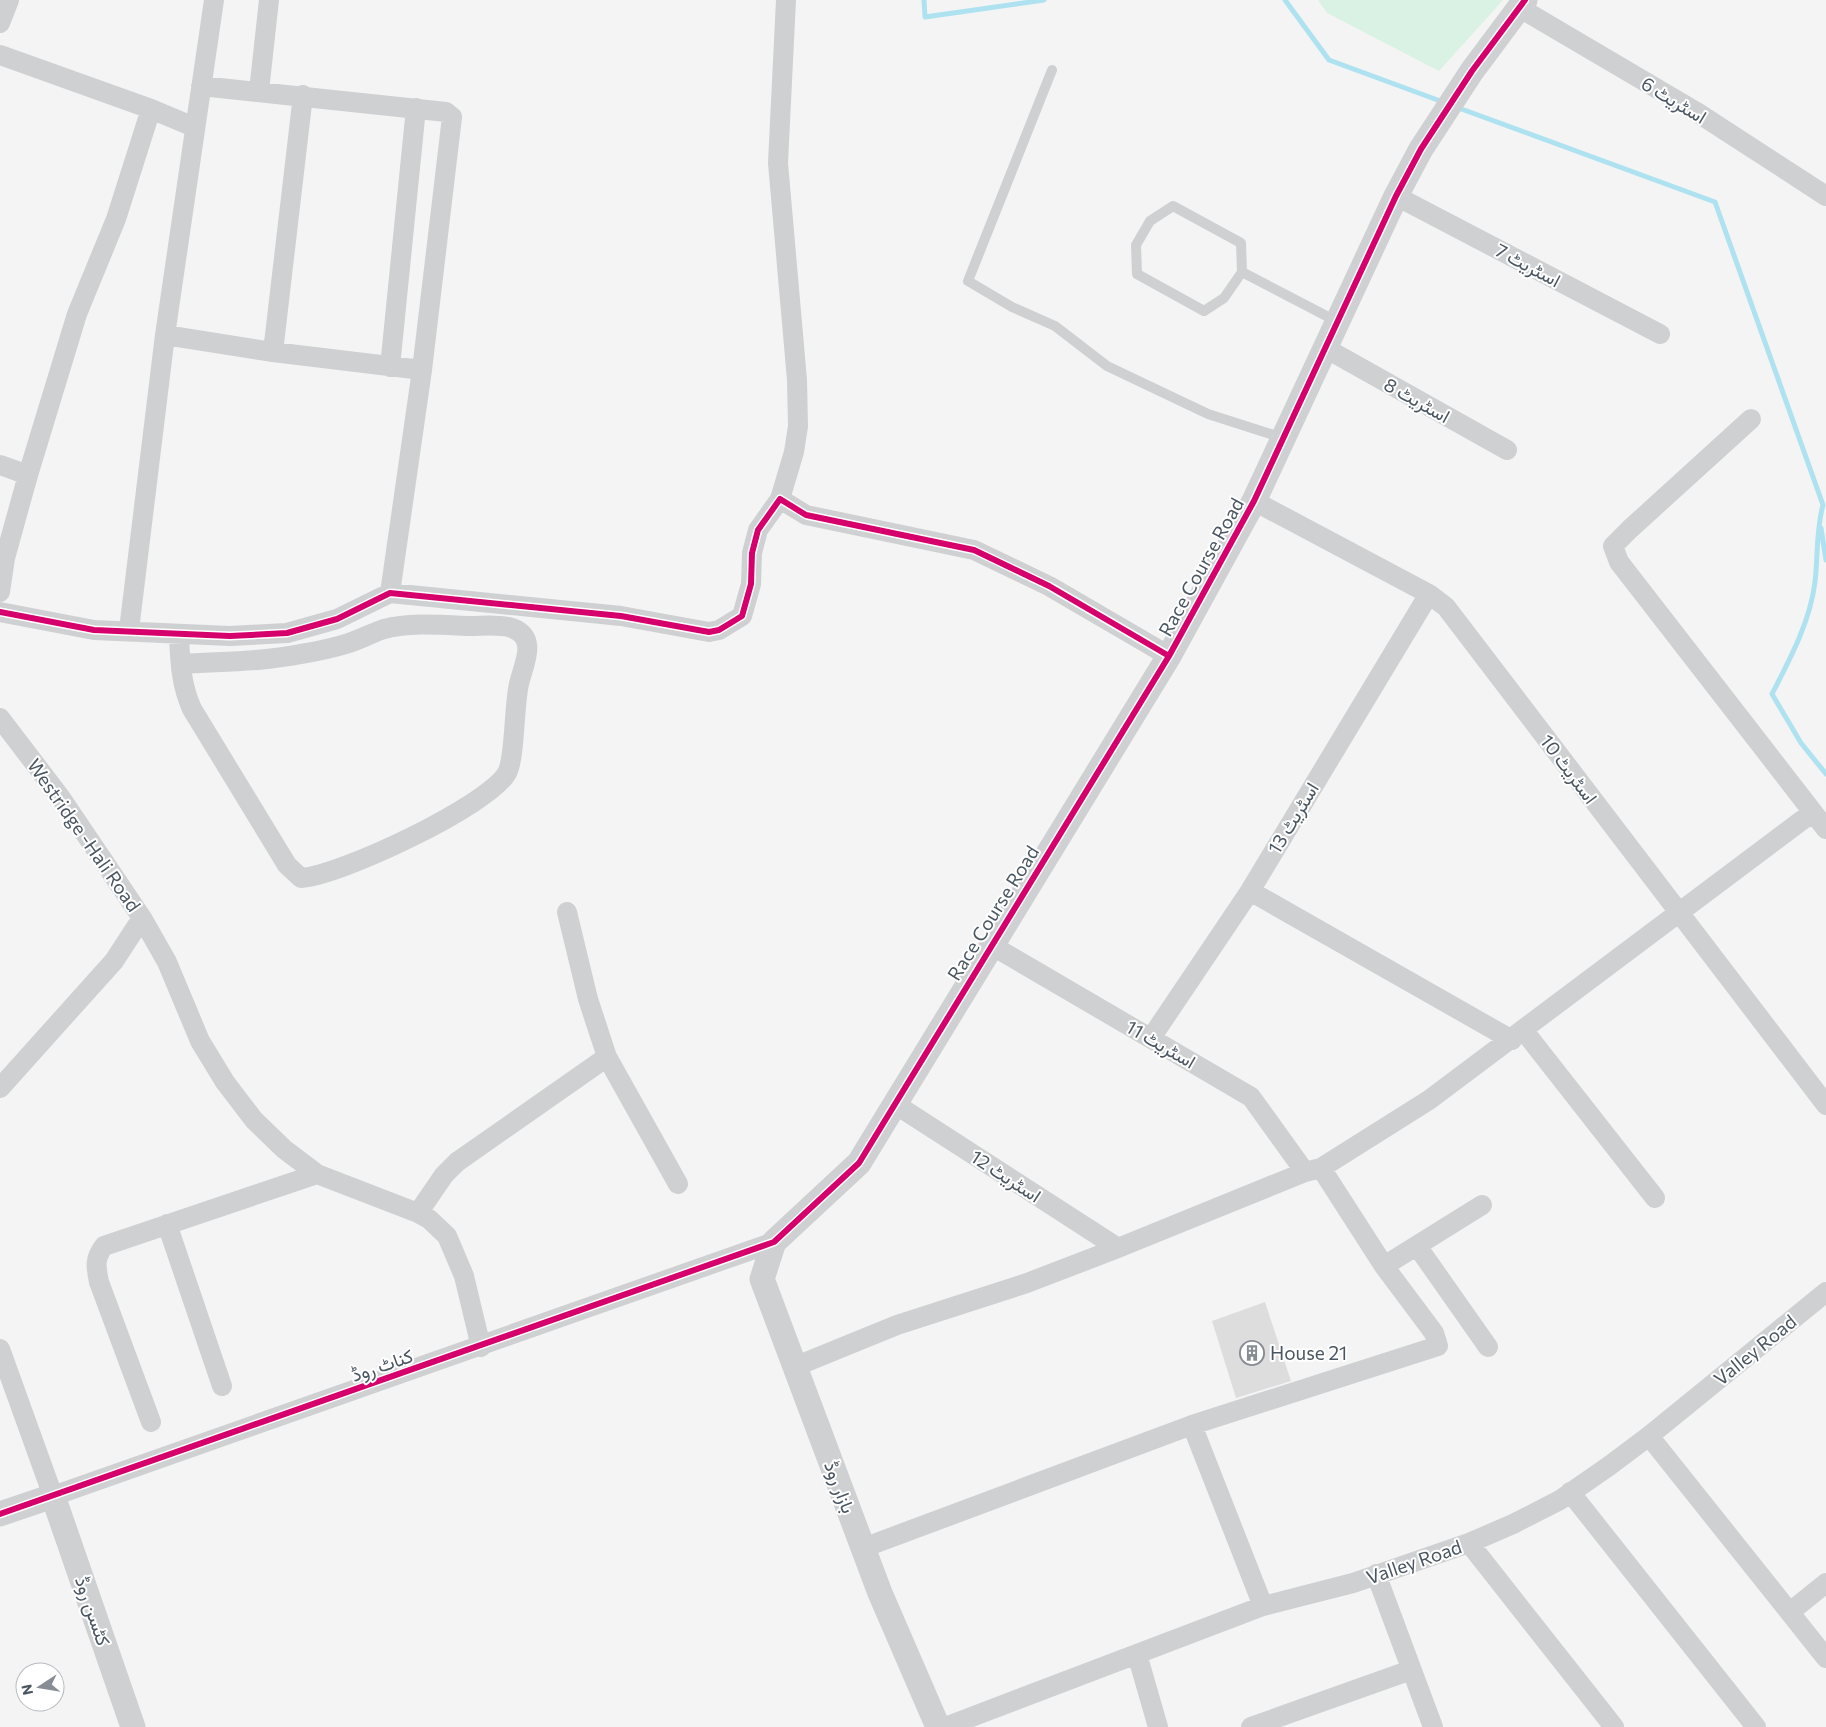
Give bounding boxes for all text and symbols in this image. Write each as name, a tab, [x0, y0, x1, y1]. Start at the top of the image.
street label: اسٹریٹ 6	[1637, 71, 1711, 129]
street label: اسٹریٹ 7	[1491, 238, 1565, 292]
street label: اسٹریٹ 8	[1380, 372, 1454, 428]
street label: Race Course Road	[1153, 494, 1248, 640]
street label: اسٹریٹ 10	[1535, 729, 1603, 809]
street label: Westridge -Hali Road	[23, 754, 146, 916]
street label: اسٹریٹ 13	[1262, 778, 1324, 858]
street label: Race Course Road	[942, 841, 1043, 984]
street label: اسٹریٹ 11	[1122, 1014, 1200, 1074]
street label: اسٹریٹ 12	[966, 1144, 1046, 1208]
street label: Valley Road	[1709, 1309, 1800, 1390]
building icon: House 21	[1239, 1340, 1265, 1366]
place label: House 21	[1270, 1341, 1347, 1364]
street label: کناٹ روڈ	[348, 1343, 416, 1387]
street label: بازار روڈ	[819, 1457, 861, 1517]
street label: Valley Road	[1363, 1534, 1465, 1589]
street label: کٹسن روڈ	[70, 1573, 116, 1649]
north arrow	[15, 1662, 65, 1712]
text: N	[17, 1683, 36, 1697]

